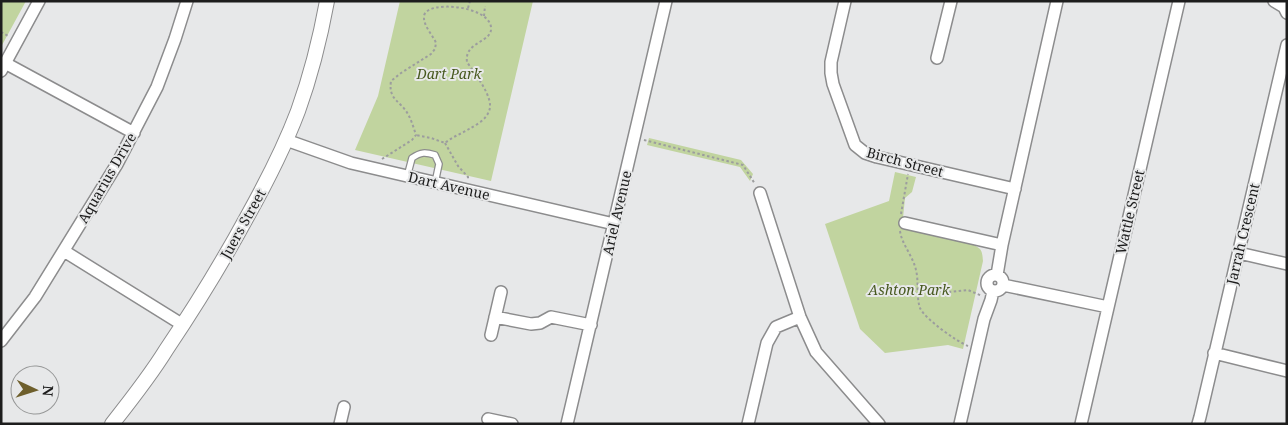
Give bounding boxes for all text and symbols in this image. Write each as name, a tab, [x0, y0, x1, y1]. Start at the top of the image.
park label: Dart Park	[416, 64, 482, 83]
street label: Aquarius Drive	[73, 129, 140, 227]
street label: Birch Street	[865, 142, 946, 181]
street label: Dart Avenue	[406, 167, 492, 204]
street label: Wattle Street	[1111, 168, 1148, 256]
street label: Ariel Avenue	[598, 169, 635, 257]
street label: Jarrah Crescent	[1221, 181, 1263, 287]
street label: Juers Street	[215, 185, 270, 263]
park label: Ashton Park	[867, 280, 951, 299]
north arrow	[10, 365, 60, 415]
text: N	[39, 385, 58, 397]

